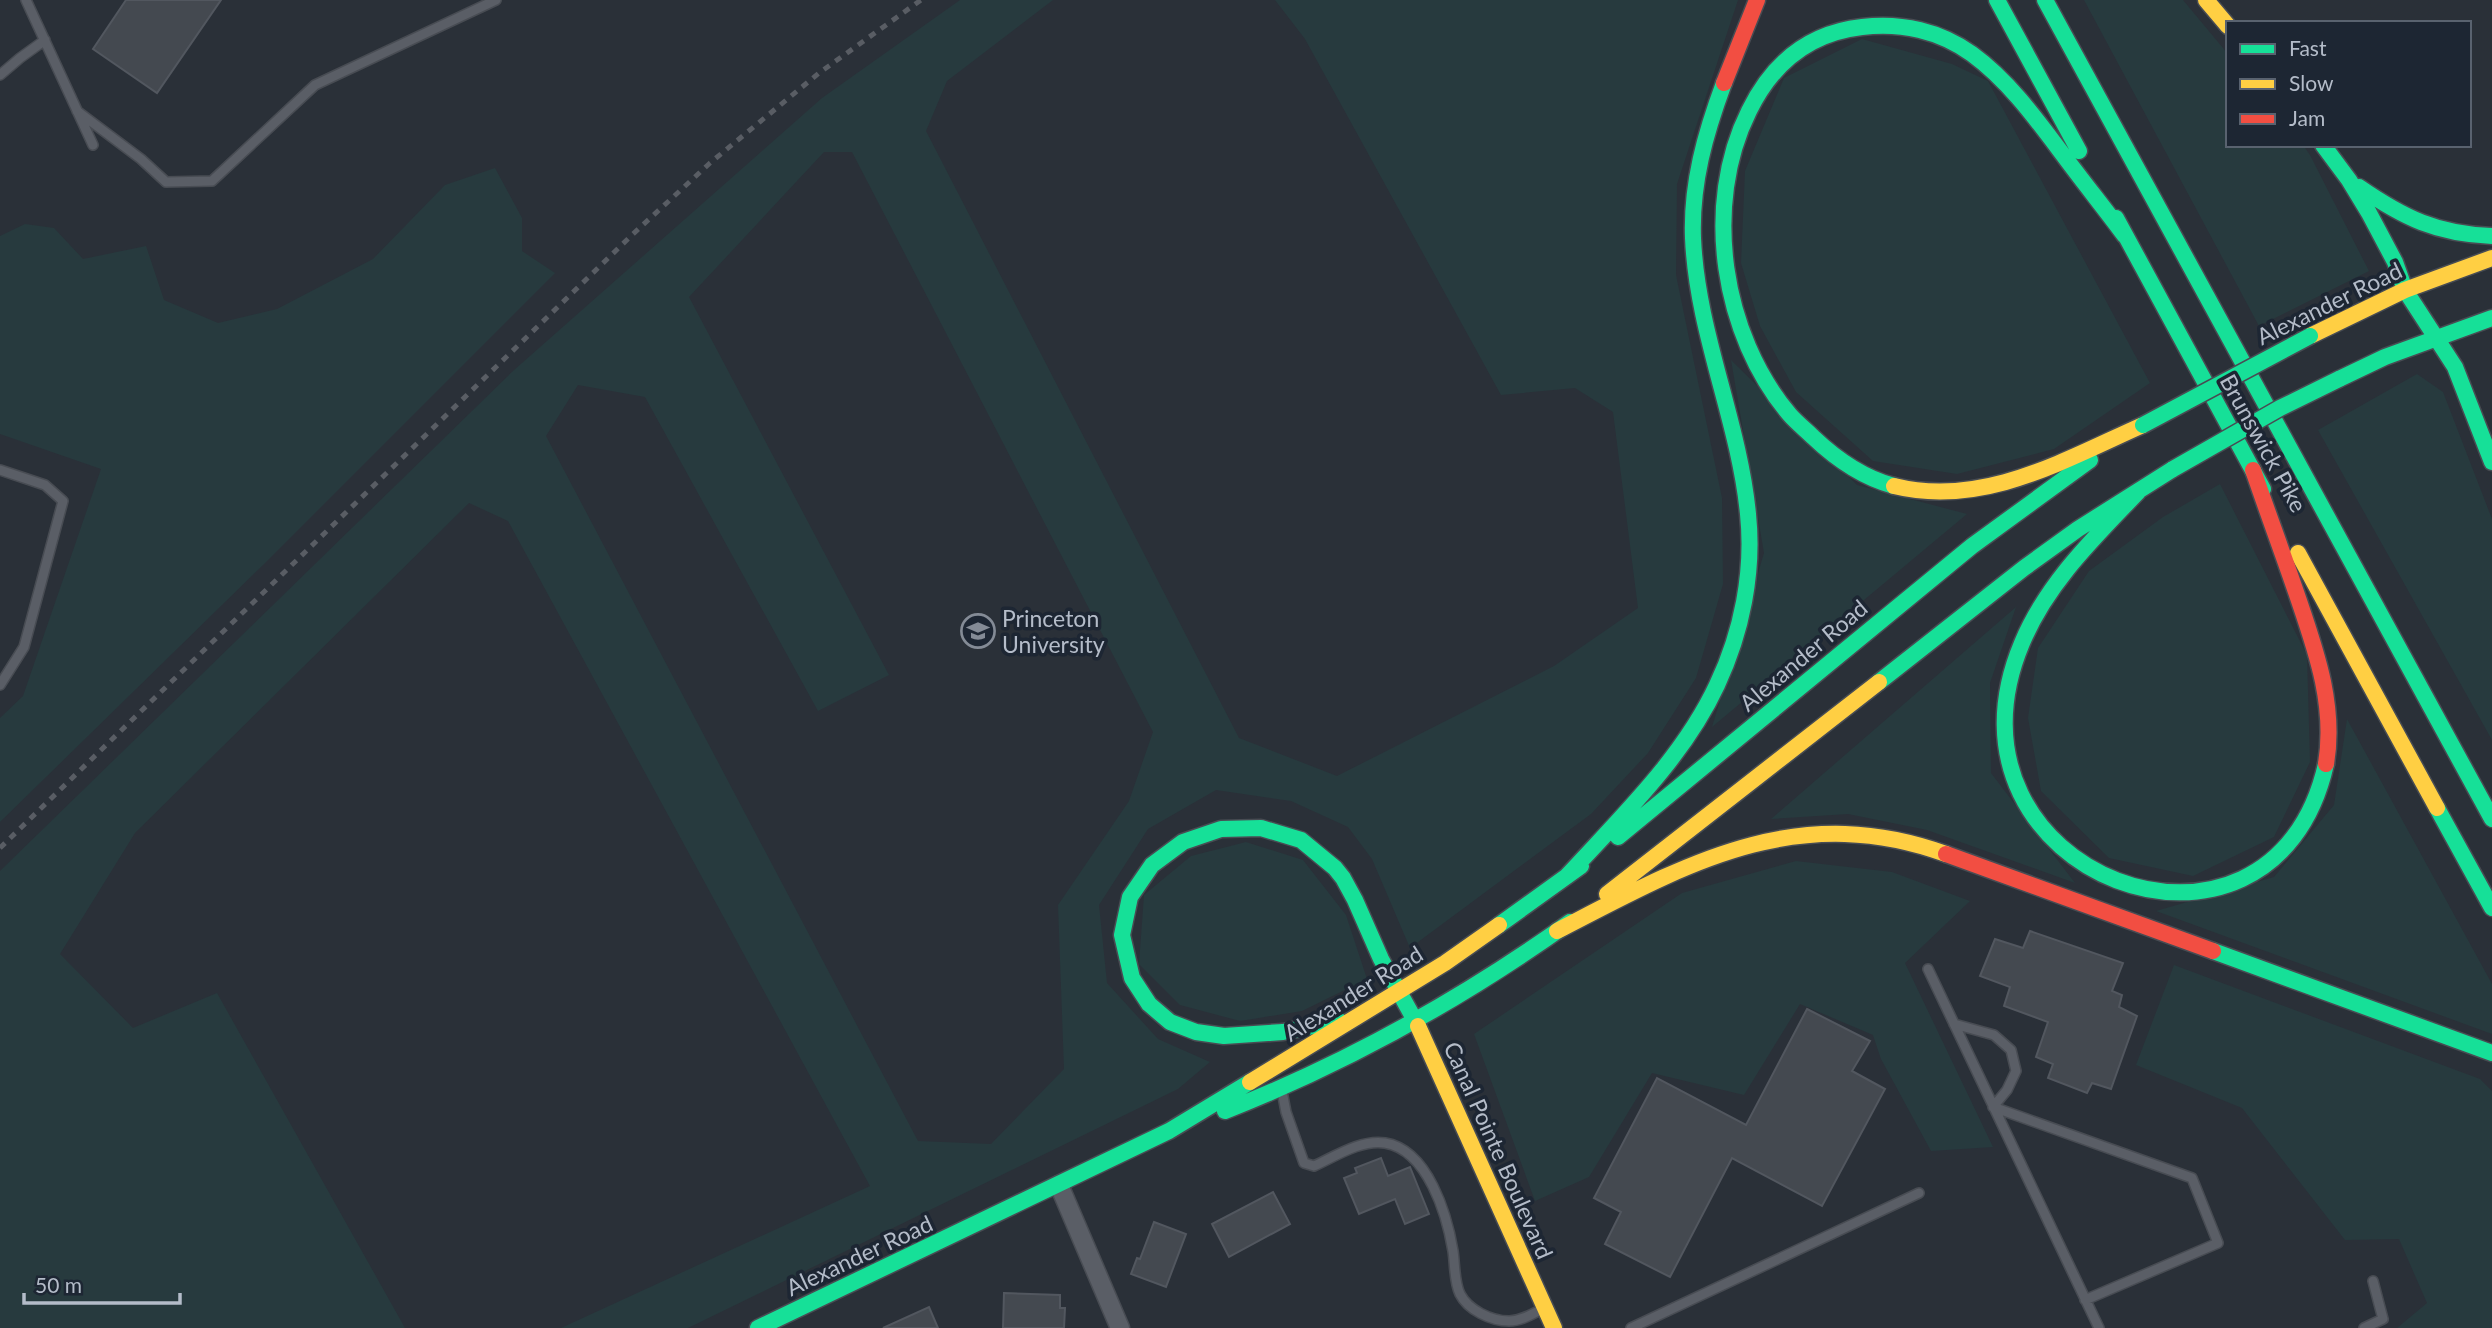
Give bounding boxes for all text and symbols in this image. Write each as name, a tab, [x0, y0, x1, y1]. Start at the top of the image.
legend	[2226, 21, 2471, 147]
text: Fast	[2289, 35, 2327, 60]
text: Slow	[2289, 70, 2334, 95]
text: Jam	[2289, 105, 2325, 130]
street label: Alexander Road	[2252, 256, 2406, 350]
street label: Brunswick Pike	[2215, 369, 2313, 517]
street label: Alexander Road	[1733, 593, 1873, 717]
place label: Princeton University	[1002, 604, 1105, 658]
school or university icon: Princeton University	[959, 612, 997, 650]
street label: Alexander Road	[1278, 939, 1428, 1047]
street label: Canal Pointe Boulevard	[1438, 1037, 1560, 1263]
street label: Alexander Road	[781, 1209, 937, 1301]
scale bar	[24, 1262, 180, 1306]
text: 50 m	[35, 1272, 82, 1297]

